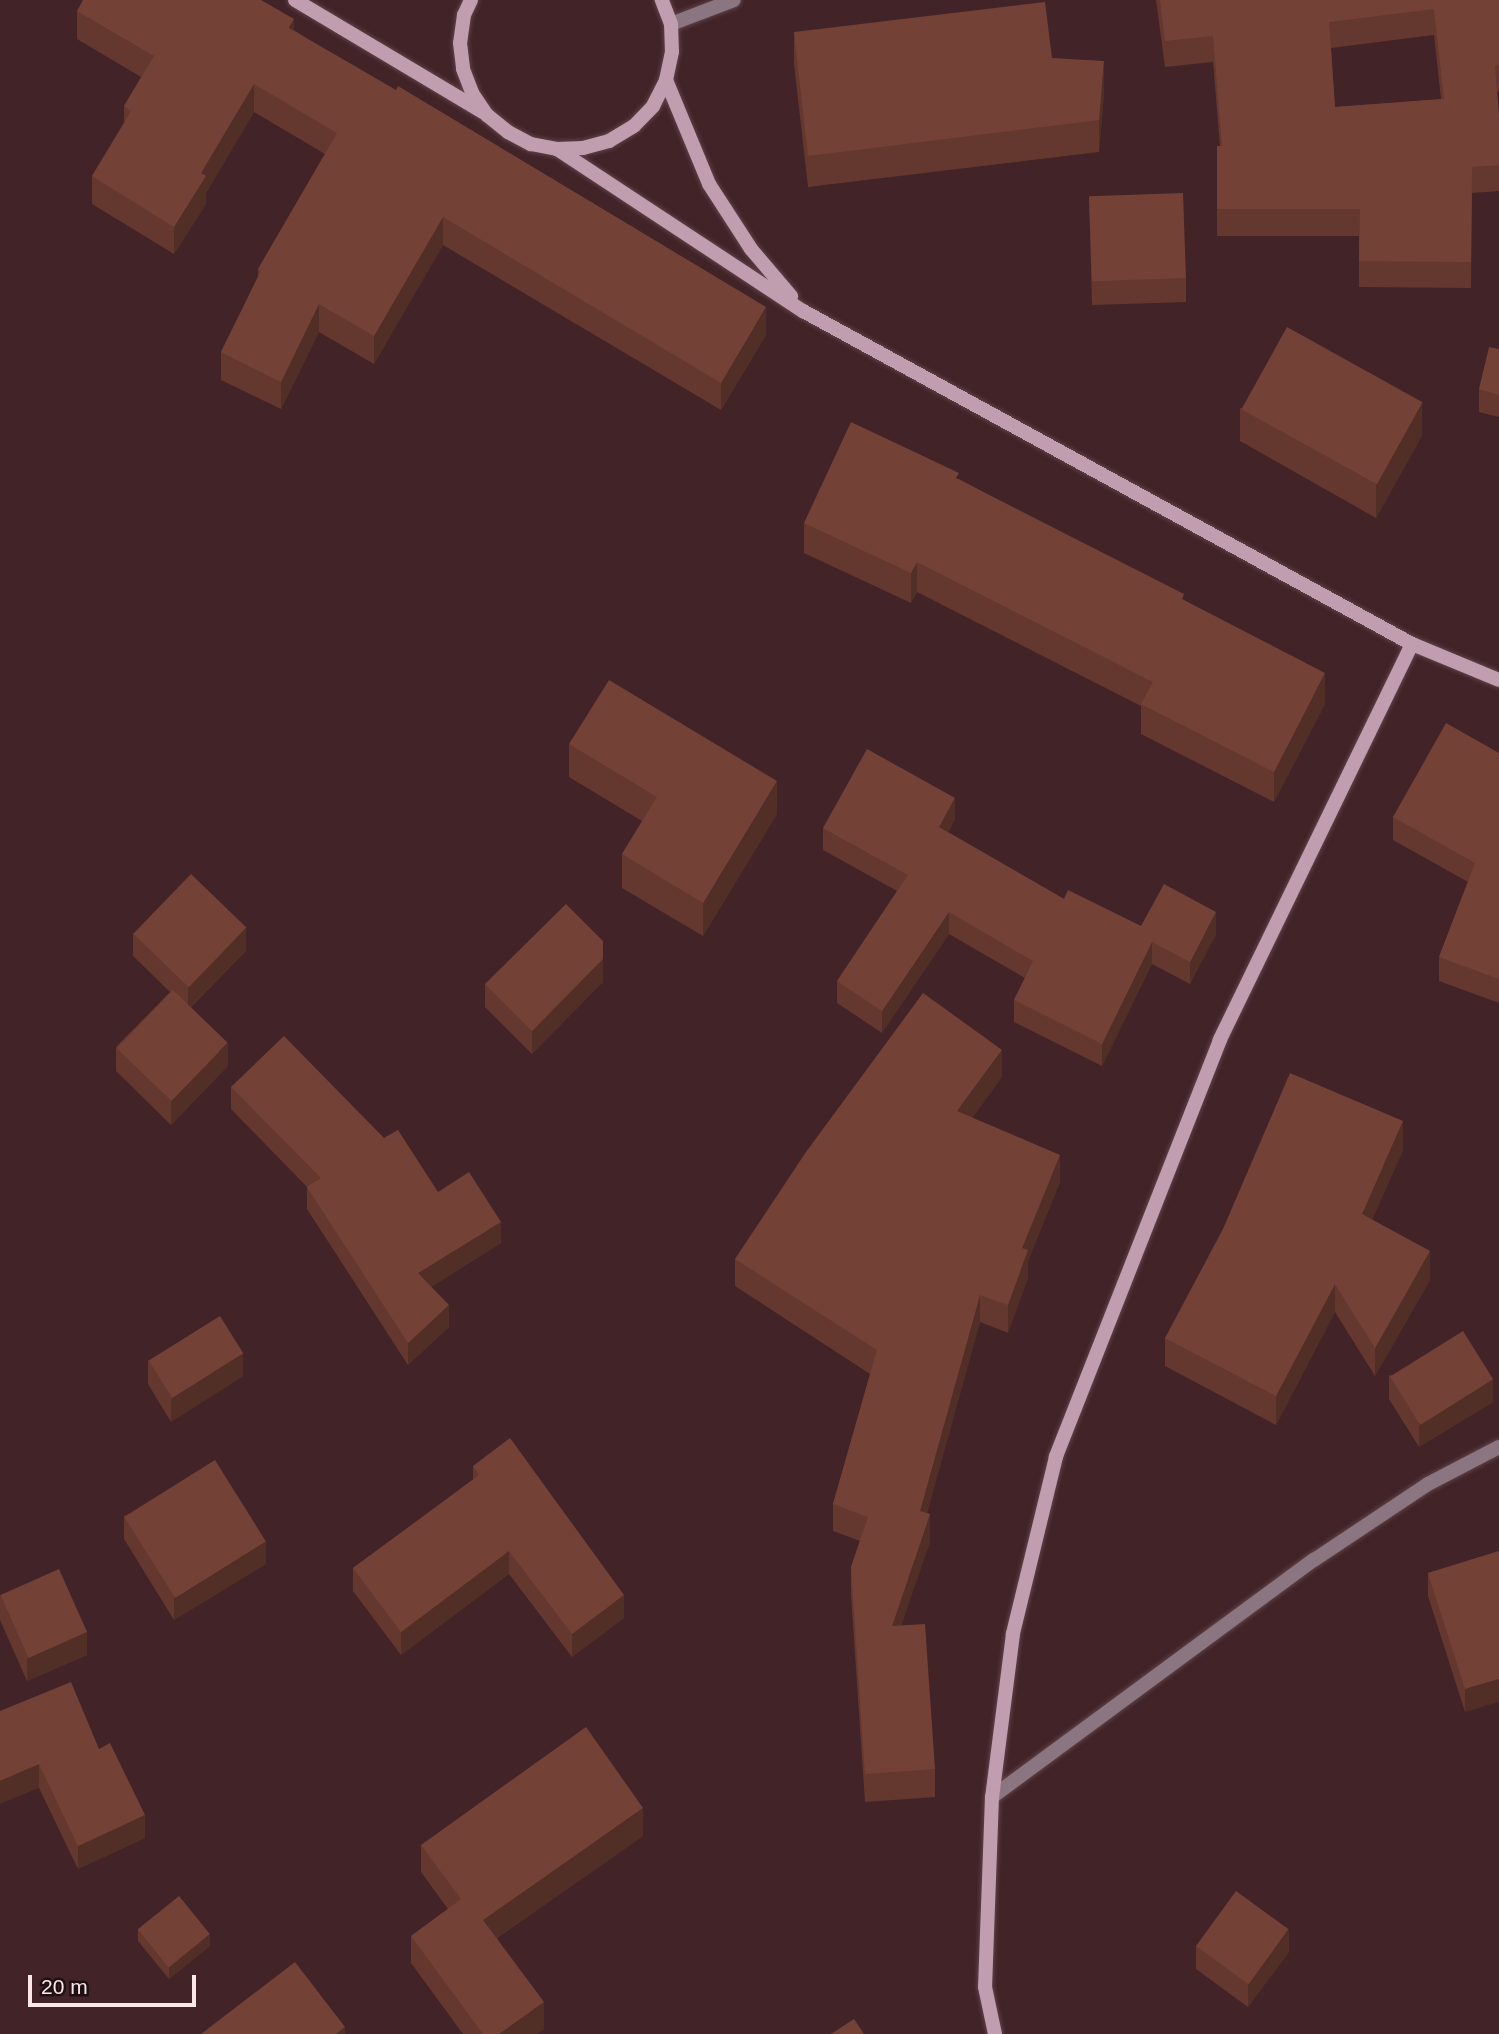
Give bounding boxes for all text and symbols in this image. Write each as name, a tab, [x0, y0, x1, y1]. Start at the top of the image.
scale bar	[32, 1960, 200, 2004]
text: 20 m	[41, 1975, 88, 1998]

